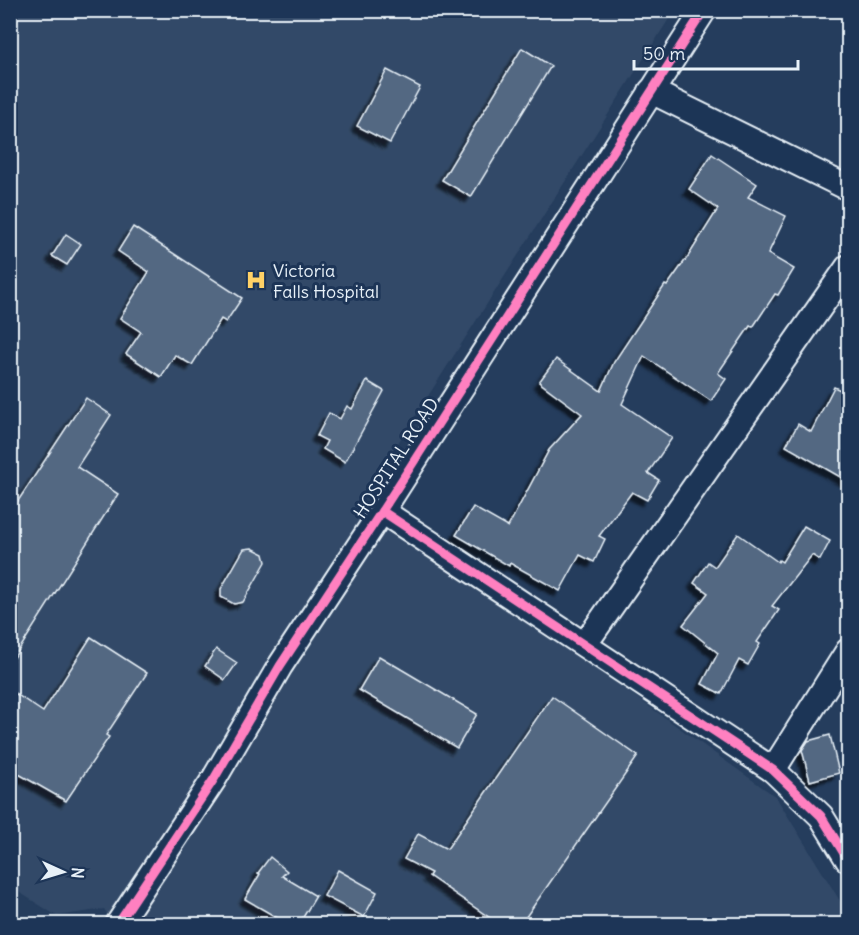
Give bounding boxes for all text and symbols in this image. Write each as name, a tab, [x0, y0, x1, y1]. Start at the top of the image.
scale bar	[634, 33, 798, 71]
text: 50 m	[643, 42, 685, 65]
place label: Victoria Falls Hospital	[273, 259, 379, 303]
hospital icon: Victoria Falls Hospital	[244, 268, 268, 292]
street label: HOSPITAL ROAD	[348, 393, 444, 523]
north arrow	[33, 842, 93, 902]
text: N	[68, 867, 88, 879]

